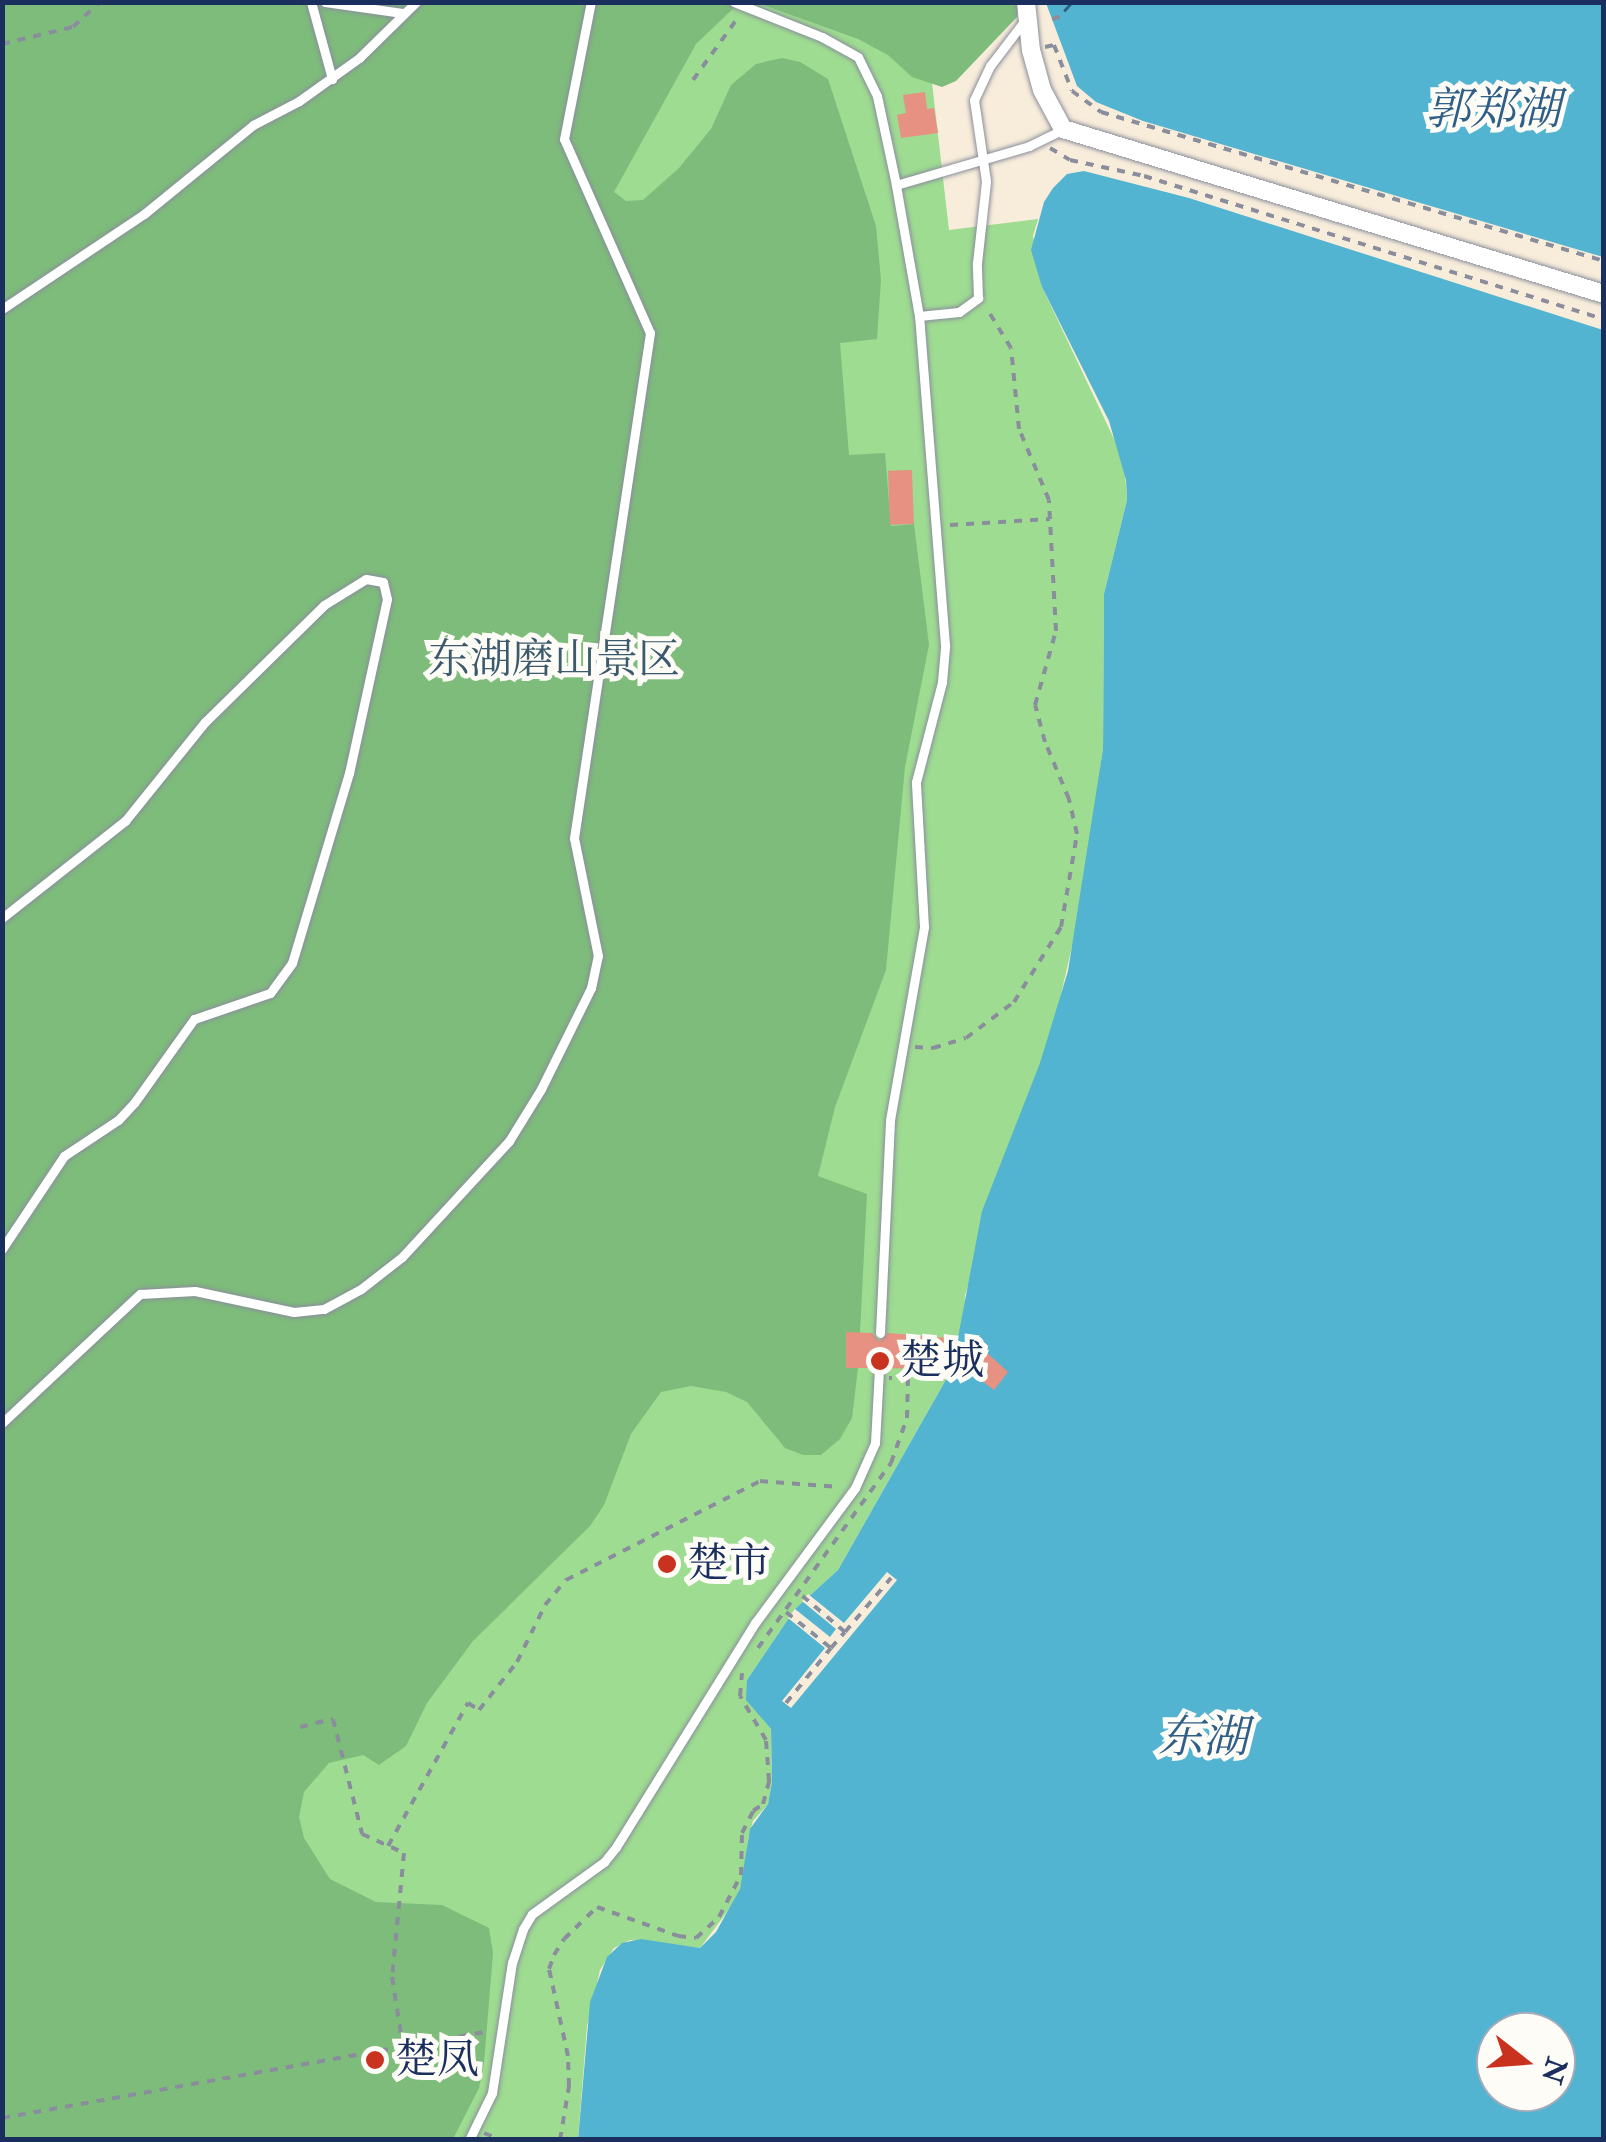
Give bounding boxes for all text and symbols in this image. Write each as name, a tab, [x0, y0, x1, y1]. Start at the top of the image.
water label: 郭郑湖	[1426, 84, 1560, 138]
park label: 东湖磨山景区	[428, 635, 680, 685]
place label: 楚城	[900, 1336, 984, 1386]
marker: 楚城	[869, 1350, 891, 1372]
place label: 楚市	[687, 1539, 771, 1589]
marker: 楚市	[656, 1553, 678, 1575]
water label: 东湖	[1158, 1712, 1248, 1766]
north arrow	[1476, 2012, 1576, 2112]
place label: 楚凤	[395, 2035, 479, 2085]
marker: 楚凤	[364, 2049, 386, 2071]
text: N	[1533, 2053, 1574, 2087]

